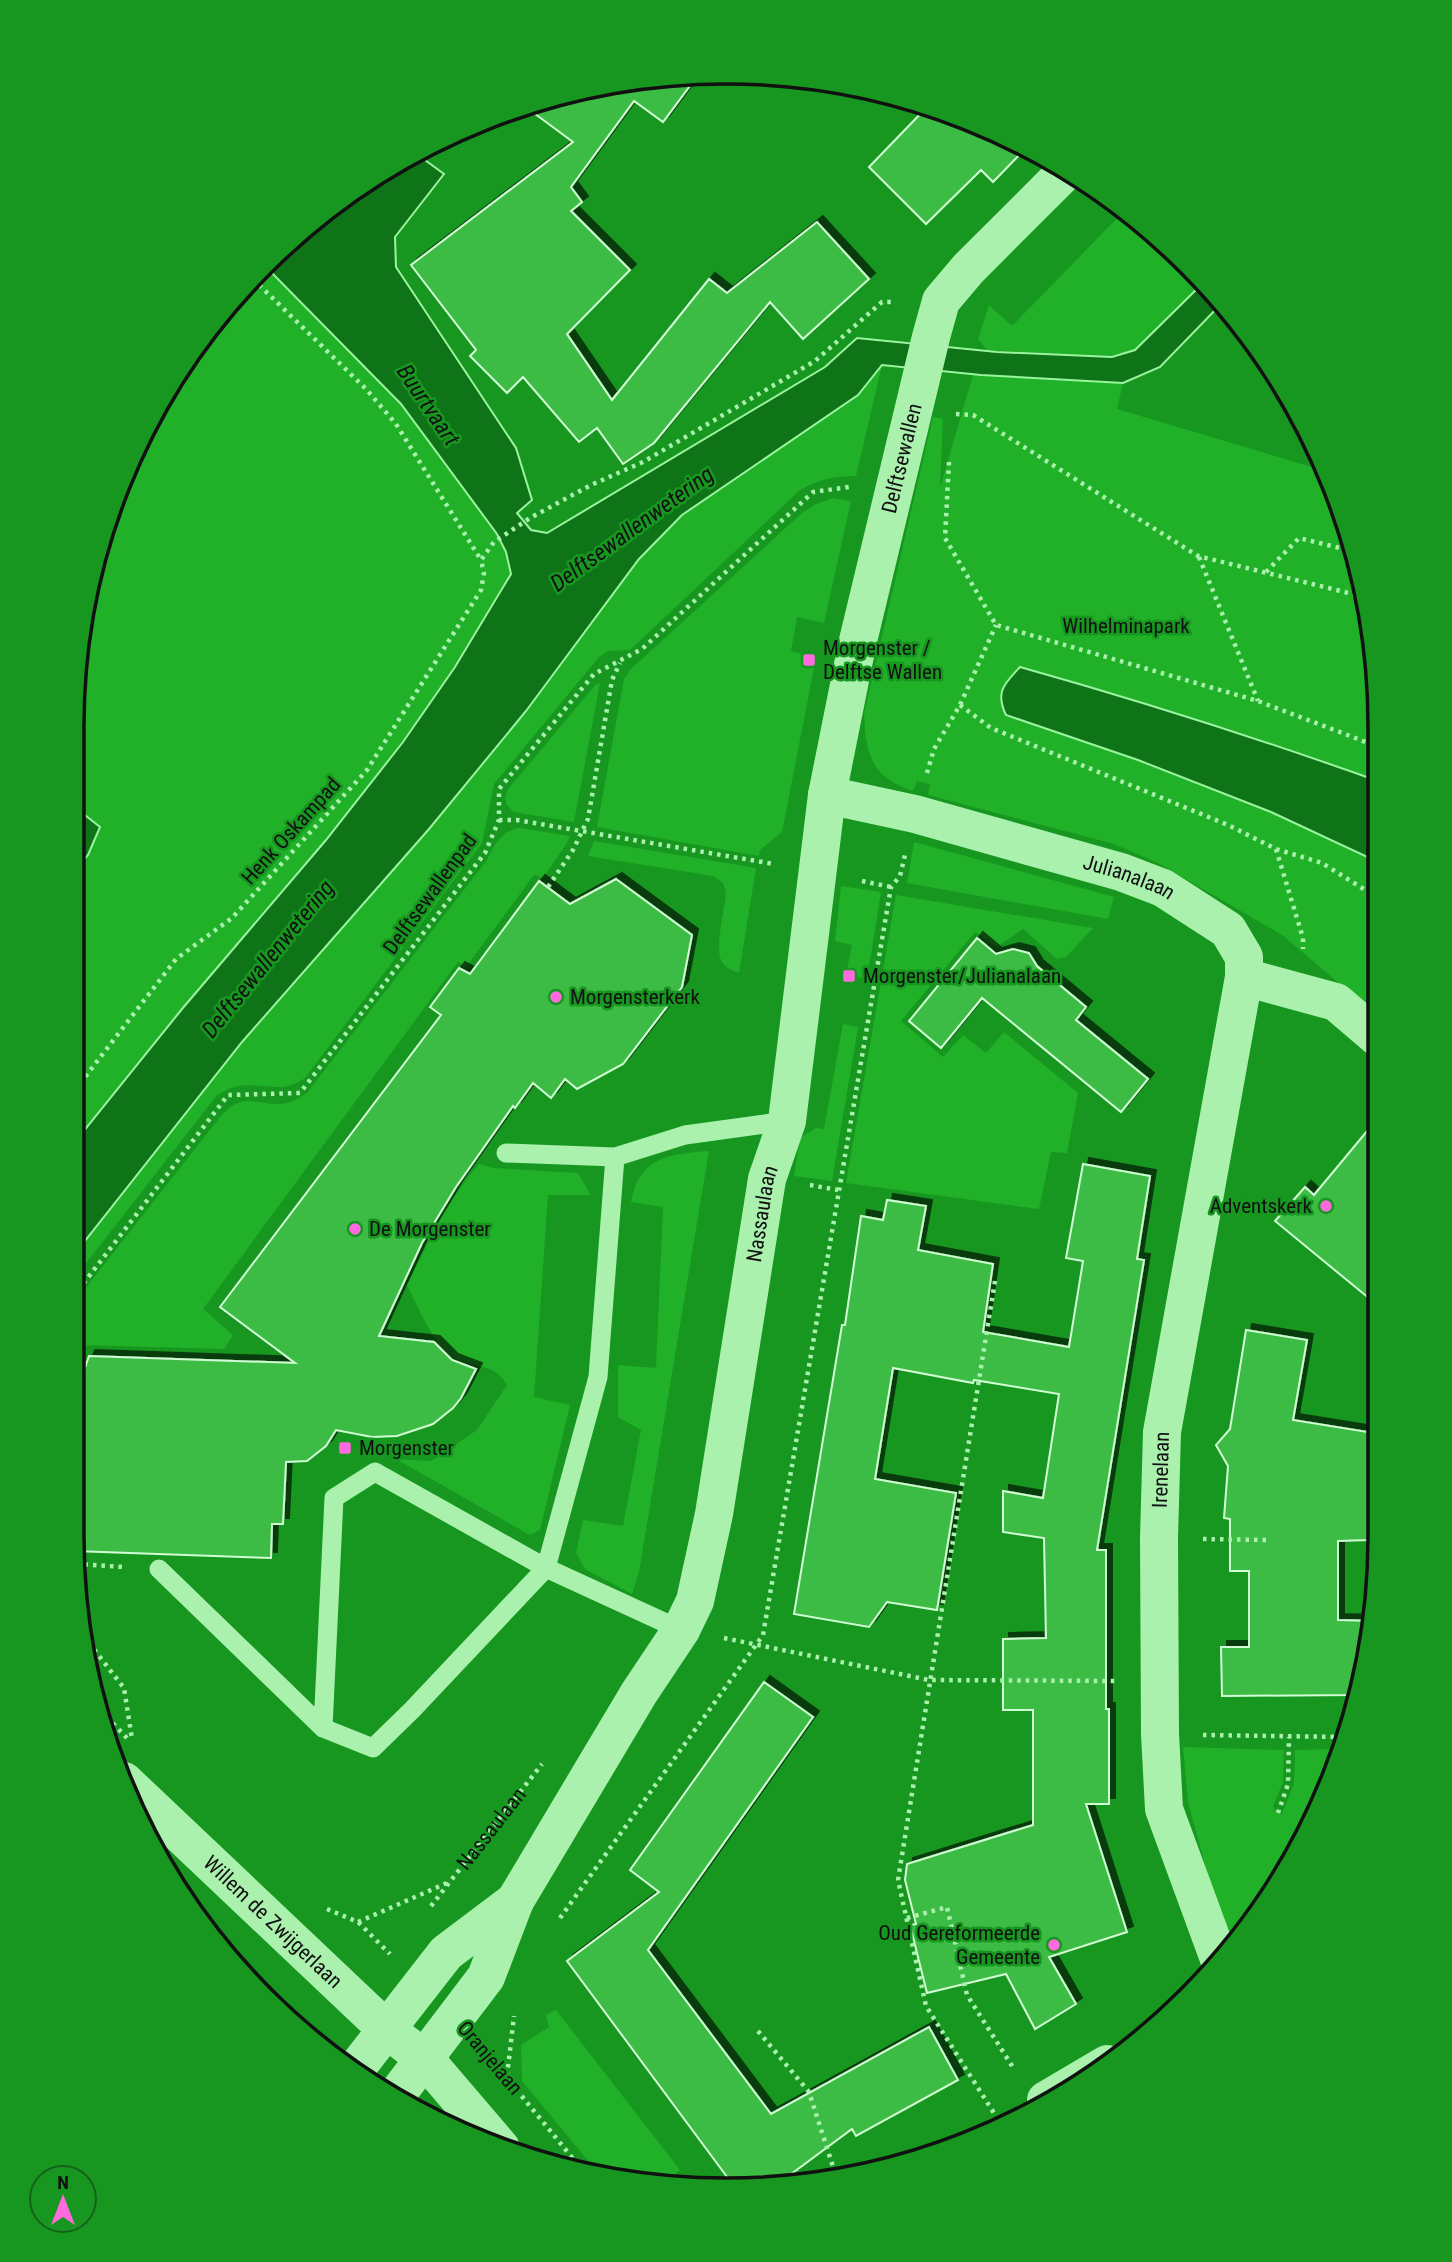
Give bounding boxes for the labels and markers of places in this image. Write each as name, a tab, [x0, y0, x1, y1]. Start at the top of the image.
place label: Morgenster / Delftse Wallen	[823, 636, 942, 684]
marker: Morgenster / Delftse Wallen	[801, 652, 817, 668]
place label: Morgenster/Julianalaan	[863, 964, 1061, 988]
marker: Morgenster/Julianalaan	[841, 968, 857, 984]
place label: Morgensterkerk	[570, 985, 701, 1009]
marker: Morgensterkerk	[548, 989, 564, 1005]
place label: Adventskerk	[1210, 1194, 1313, 1218]
marker: Adventskerk	[1318, 1198, 1334, 1214]
place label: De Morgenster	[369, 1217, 491, 1241]
marker: De Morgenster	[347, 1221, 363, 1237]
place label: Morgenster	[359, 1436, 454, 1460]
marker: Morgenster	[337, 1440, 353, 1456]
place label: Oud Gereformeerde Gemeente	[878, 1921, 1040, 1969]
marker: Oud Gereformeerde Gemeente	[1046, 1937, 1062, 1953]

